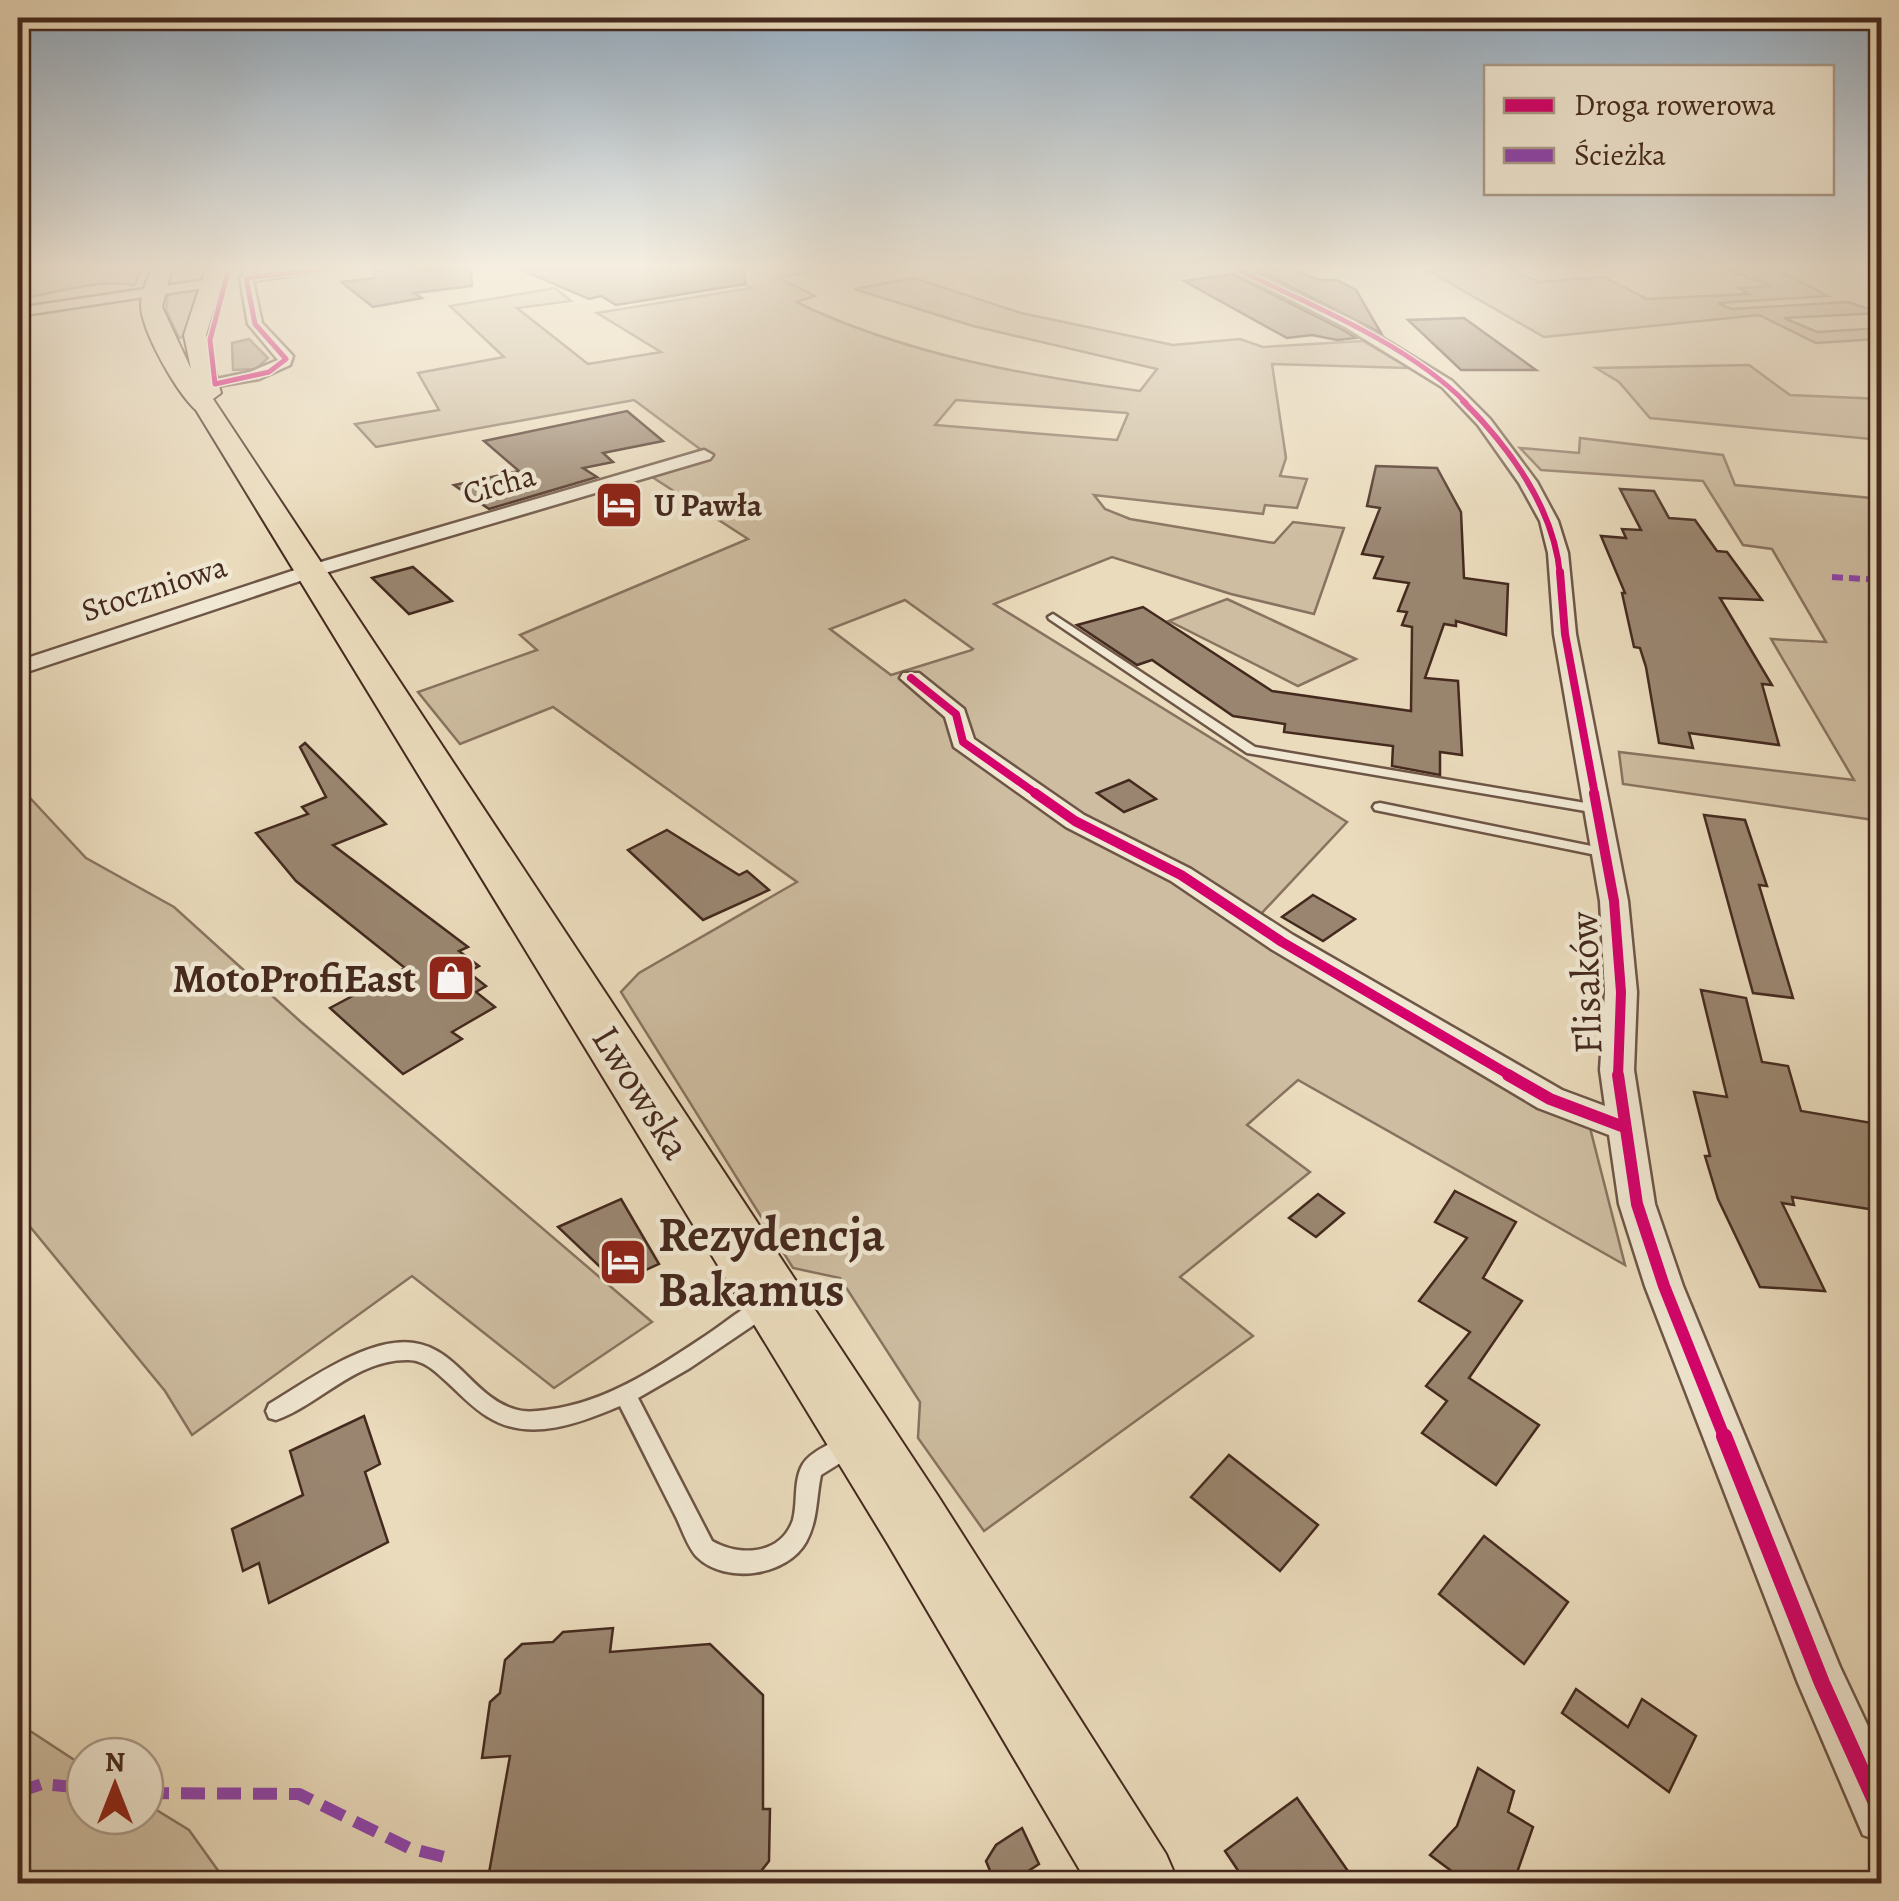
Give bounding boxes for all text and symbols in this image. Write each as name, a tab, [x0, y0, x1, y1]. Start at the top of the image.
legend	[1484, 65, 1834, 195]
text: Droga rowerowa	[1574, 85, 1776, 125]
text: Ścieżka	[1574, 135, 1666, 175]
street label: Cicha	[457, 453, 541, 515]
hotel icon: U Pawła	[593, 479, 645, 531]
place label: U Pawła	[654, 483, 763, 527]
street label: Stoczniowa	[76, 544, 233, 632]
street label: Flisaków	[1555, 910, 1615, 1055]
place label: MotoProfiEast	[173, 951, 416, 1006]
shop icon: MotoProfiEast	[425, 952, 477, 1004]
street label: Lwowska	[579, 1015, 704, 1170]
place label: Rezydencja Bakamus	[658, 1202, 885, 1323]
hotel icon: Rezydencja Bakamus	[597, 1236, 649, 1288]
north arrow	[65, 1736, 165, 1836]
text: N	[105, 1743, 125, 1781]

